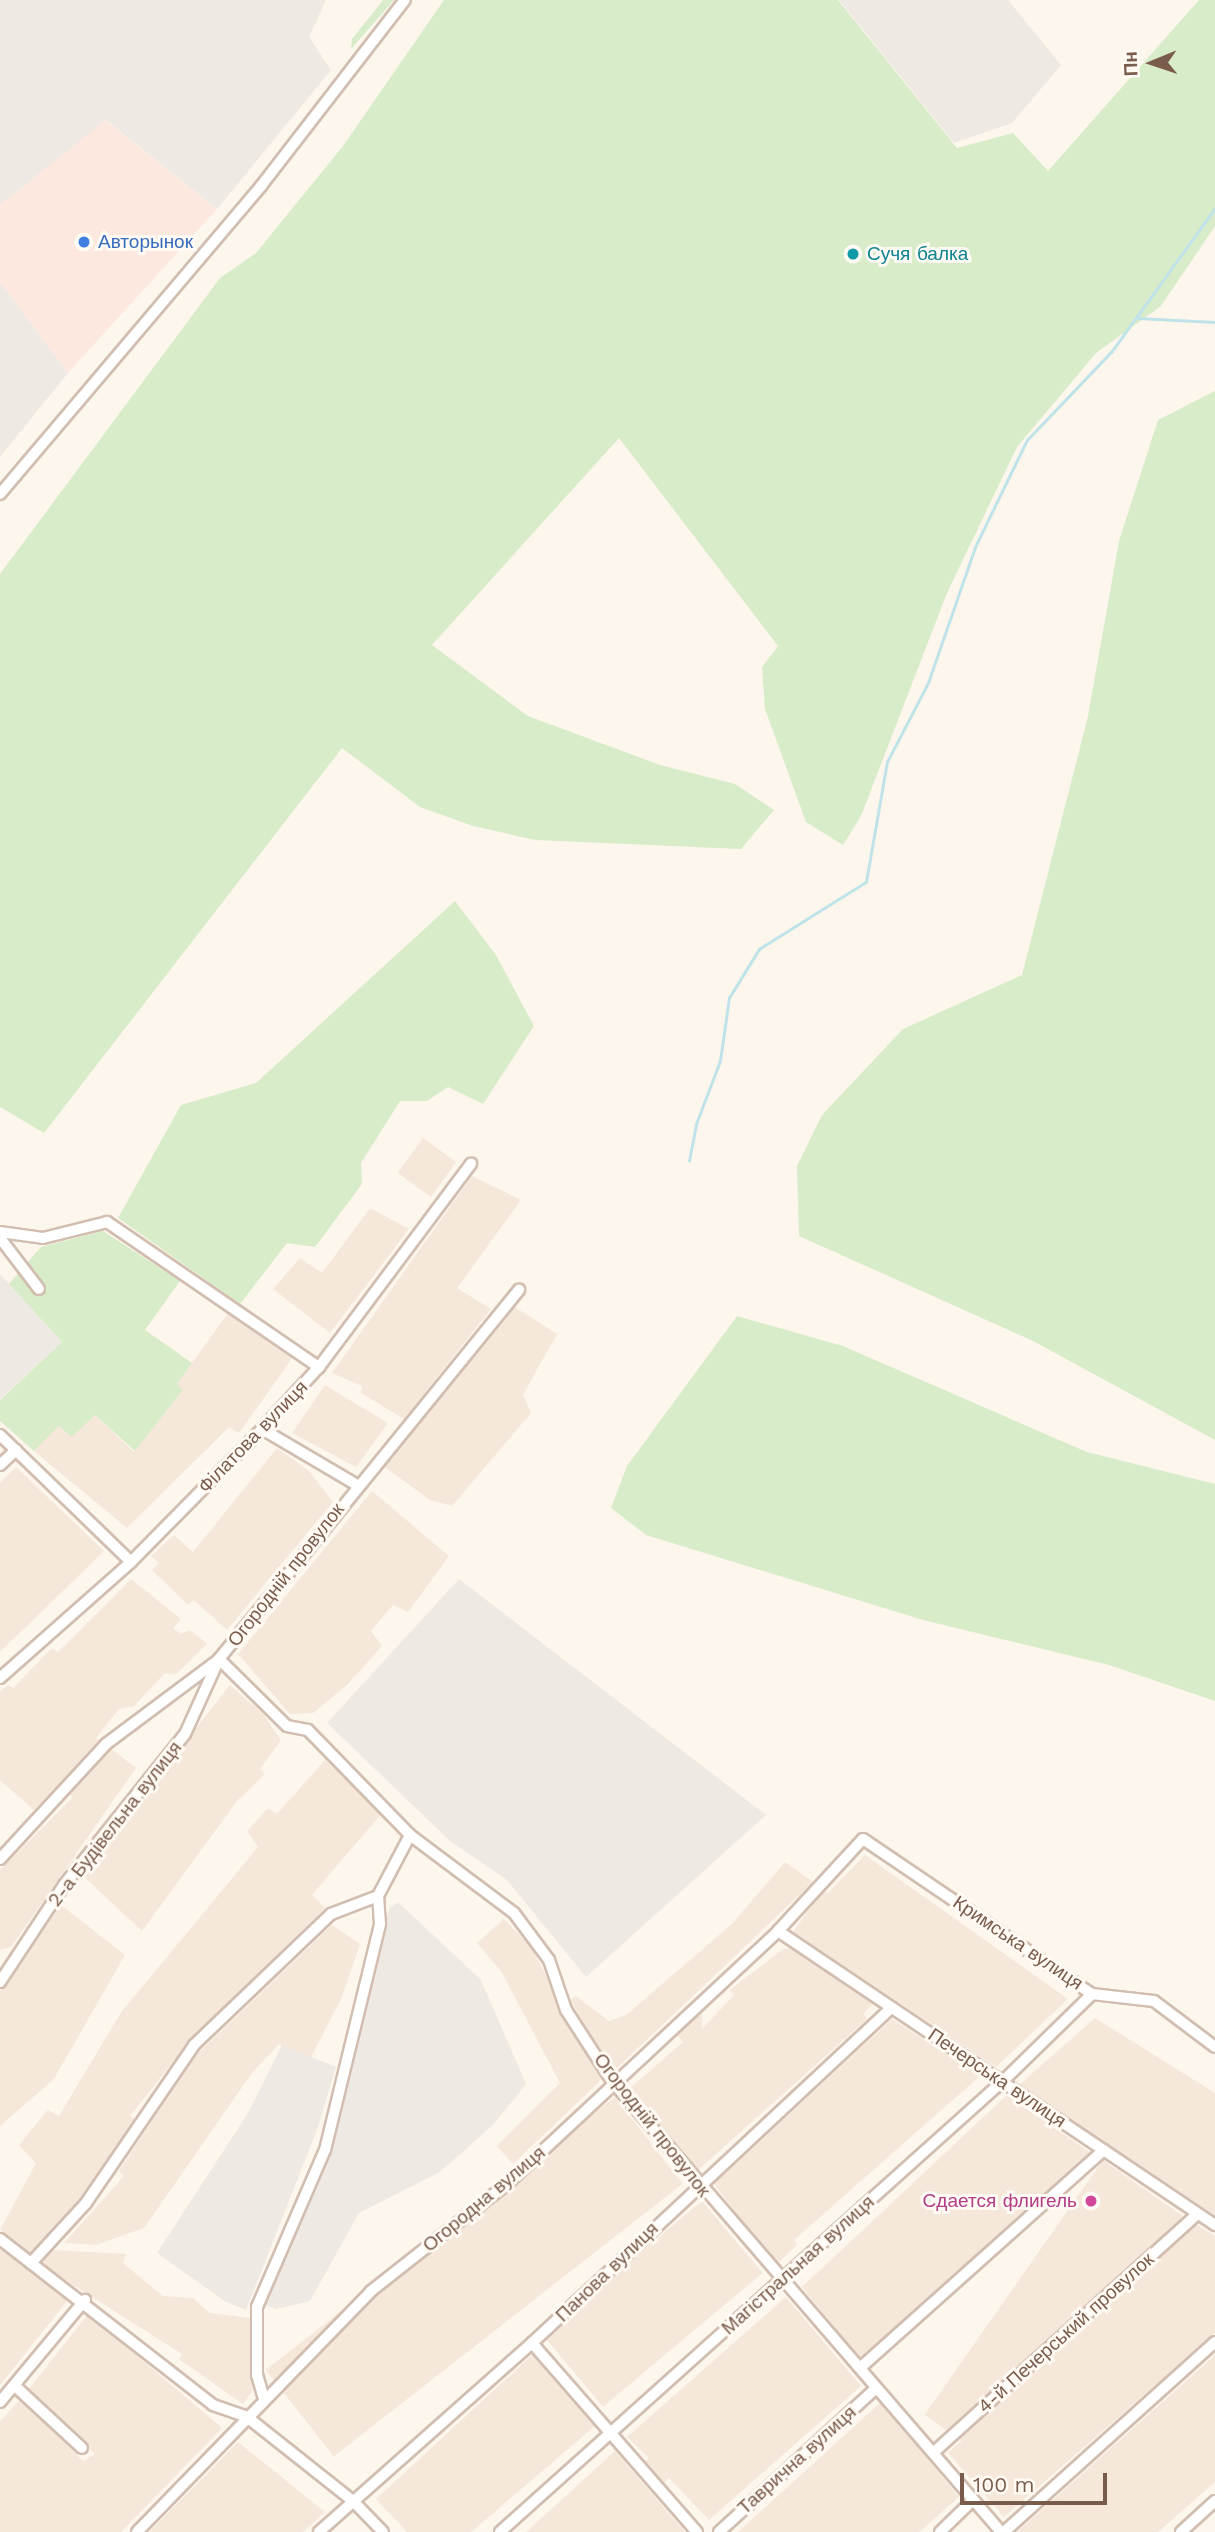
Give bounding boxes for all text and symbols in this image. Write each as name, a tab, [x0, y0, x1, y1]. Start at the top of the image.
north arrow	[1117, 28, 1187, 98]
text: Пн	[1119, 51, 1142, 77]
place label: Авторынок	[98, 231, 193, 253]
marker: Авторынок	[76, 234, 92, 250]
place label: Сучя балка	[867, 243, 968, 265]
marker: Сучя балка	[845, 246, 861, 262]
street label: Філатова вулиця	[194, 1376, 312, 1498]
street label: Огородній провулок	[223, 1499, 349, 1651]
street label: 2-а Будівельна вулиця	[43, 1737, 187, 1911]
street label: Кримська вулиця	[949, 1891, 1087, 1995]
street label: Печерська вулиця	[924, 2023, 1070, 2133]
street label: Огородній провулок	[589, 2049, 715, 2201]
street label: Огородна вулиця	[418, 2141, 550, 2257]
street label: Магістральная вулиця	[717, 2190, 879, 2340]
place label: Сдается флигель	[923, 2190, 1077, 2212]
marker: Сдается флигель	[1083, 2193, 1099, 2209]
street label: Панова вулиця	[551, 2217, 663, 2327]
street label: 4-й Печерський провулок	[973, 2248, 1159, 2418]
street label: Таврична вулиця	[733, 2401, 861, 2519]
scale bar	[963, 2458, 1110, 2502]
text: 100 m	[973, 2472, 1035, 2497]

